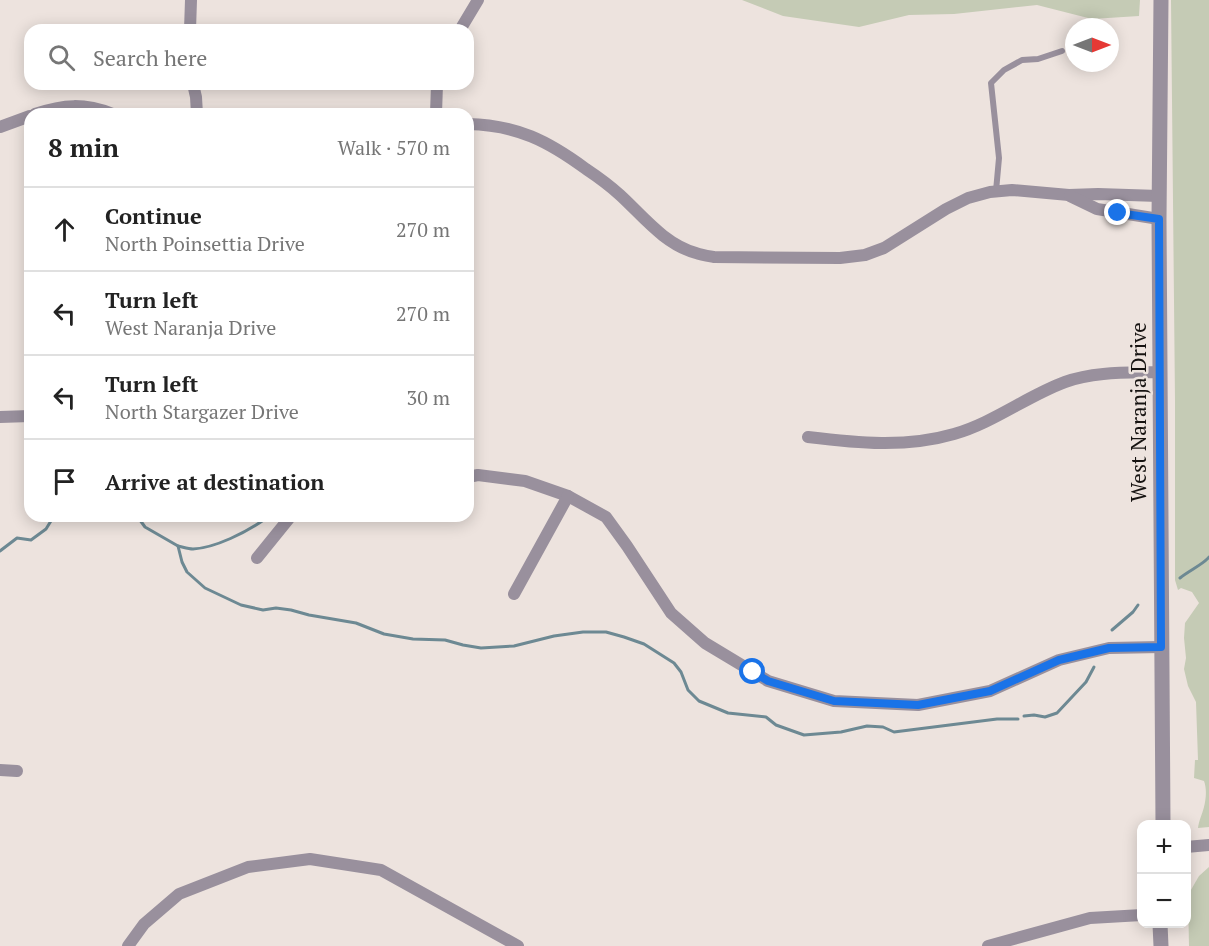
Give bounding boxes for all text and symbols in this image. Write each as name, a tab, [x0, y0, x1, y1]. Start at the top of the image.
north arrow	[1065, 18, 1119, 72]
search box	[24, 24, 474, 90]
icon: search	[45, 41, 78, 74]
text: Search here	[93, 43, 207, 72]
text: 8 min	[48, 130, 119, 164]
text: Walk · 570 m	[338, 134, 450, 161]
route end	[1104, 199, 1130, 225]
text: Continue	[105, 201, 202, 230]
icon: ahead	[48, 213, 81, 246]
text: 270 m	[396, 216, 450, 243]
text: North Poinsettia Drive	[105, 230, 305, 257]
text: Turn left	[105, 285, 198, 314]
icon: left	[48, 297, 81, 330]
text: 270 m	[396, 300, 450, 327]
text: West Naranja Drive	[105, 314, 276, 341]
street label: West Naranja Drive	[1124, 322, 1152, 502]
text: Turn left	[105, 369, 198, 398]
icon: left	[48, 381, 81, 414]
text: 30 m	[407, 384, 450, 411]
text: North Stargazer Drive	[105, 398, 299, 425]
icon: arrive	[48, 465, 81, 498]
text: Arrive at destination	[105, 467, 324, 496]
route start	[739, 658, 765, 684]
map controls	[1137, 820, 1191, 928]
button: +	[1137, 820, 1191, 874]
button: −	[1137, 874, 1191, 928]

